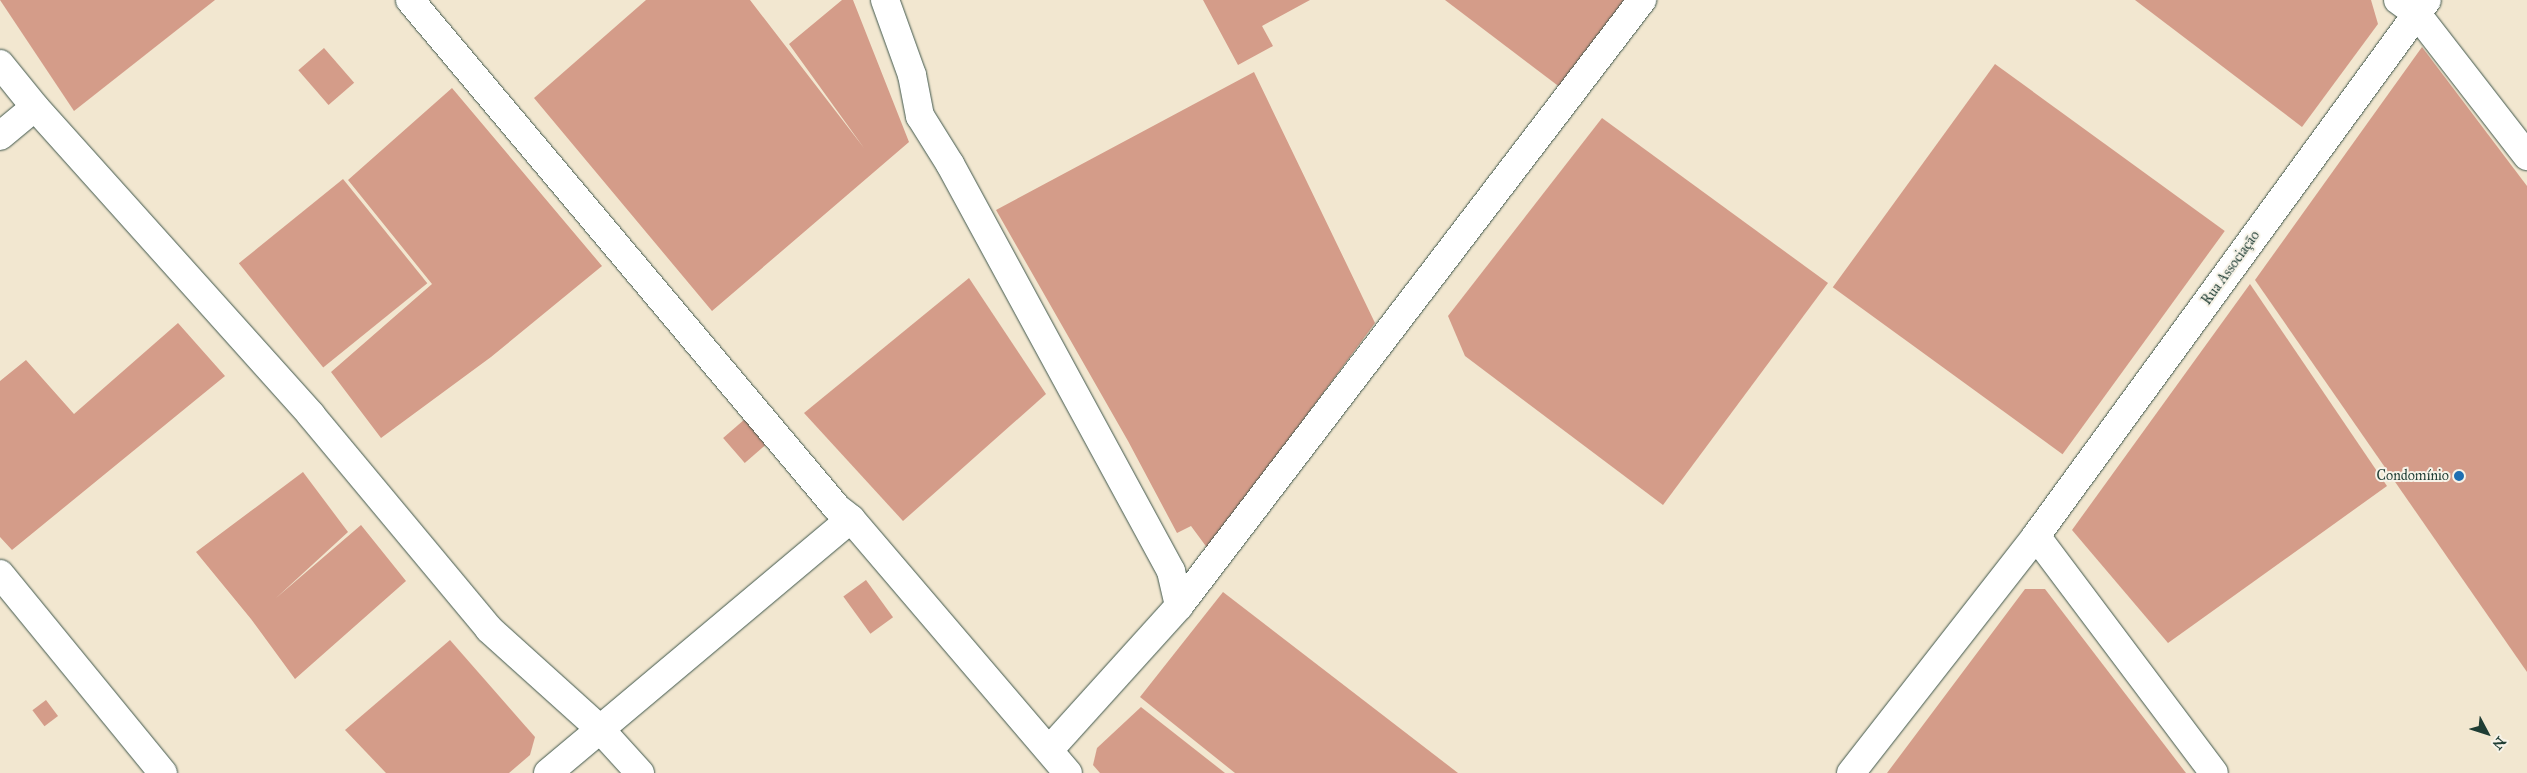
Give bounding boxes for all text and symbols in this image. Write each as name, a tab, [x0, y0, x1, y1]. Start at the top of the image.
street label: Rua Associação	[2198, 228, 2264, 308]
place label: Condomínio	[2376, 468, 2449, 484]
marker: Condomínio	[2453, 470, 2465, 482]
north arrow	[2462, 708, 2512, 758]
text: N	[2489, 733, 2509, 753]

